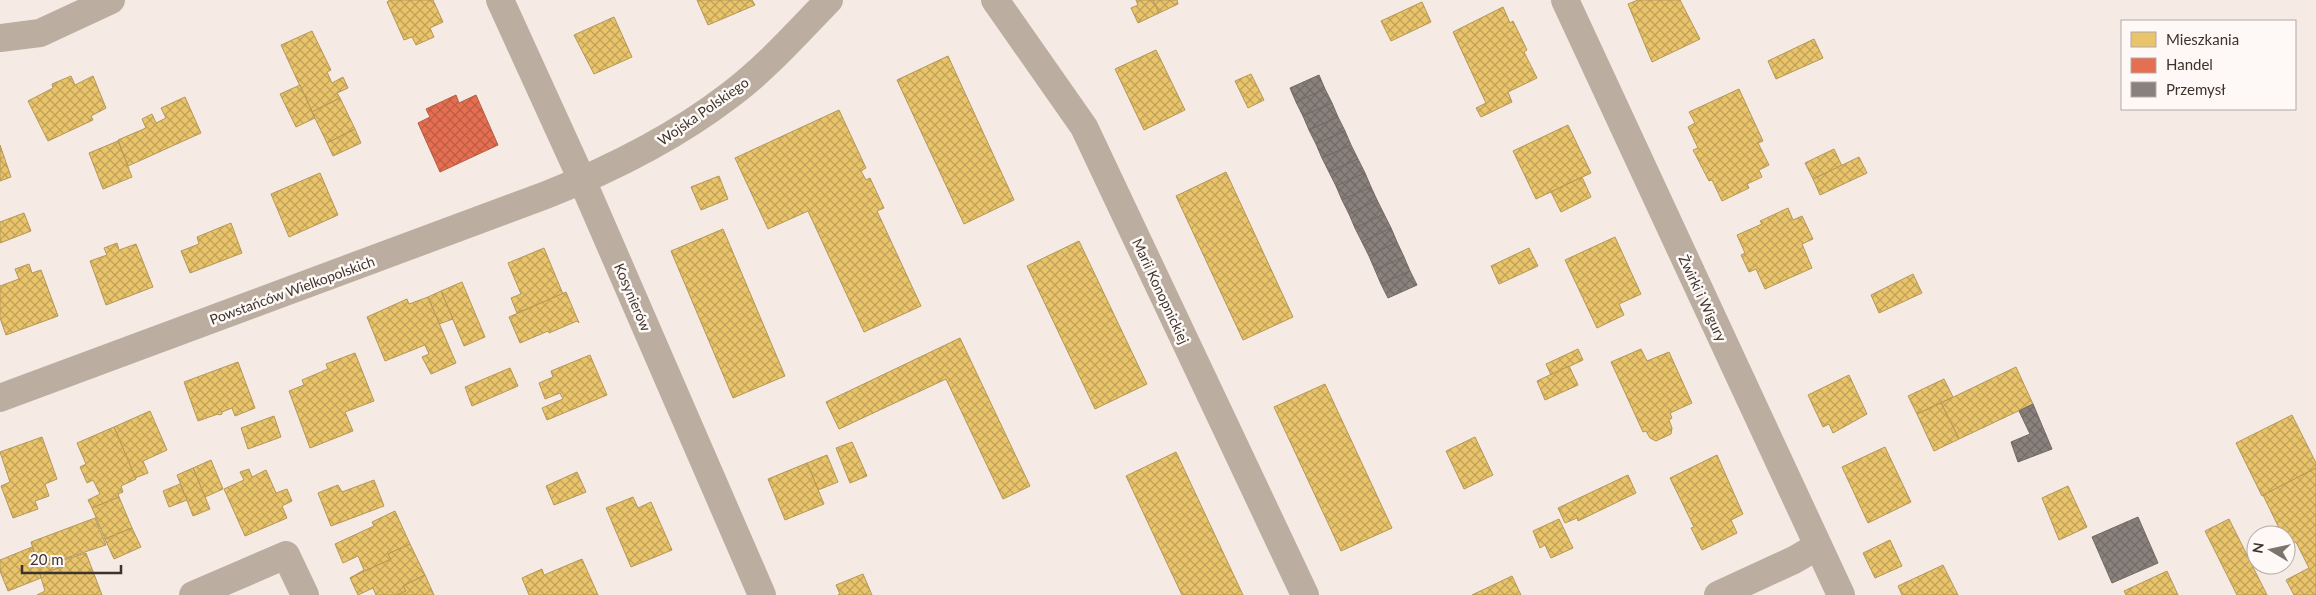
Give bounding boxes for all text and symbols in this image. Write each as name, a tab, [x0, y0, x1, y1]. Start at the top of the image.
legend	[2121, 20, 2296, 110]
text: Mieszkania	[2166, 30, 2239, 48]
text: Handel	[2166, 55, 2213, 73]
street label: Wojska Polskiego	[654, 73, 752, 149]
text: Przemysł	[2166, 80, 2226, 98]
street label: Marii Konopnickiej	[1129, 236, 1193, 346]
street label: Powstańców Wielkopolskich	[207, 252, 377, 328]
street label: Żwirki i Wigury	[1676, 252, 1731, 345]
street label: Kosynierów	[611, 261, 655, 333]
north arrow	[2246, 525, 2296, 575]
text: N	[2248, 541, 2267, 555]
scale bar	[22, 542, 121, 574]
text: 20 m	[30, 550, 64, 568]

